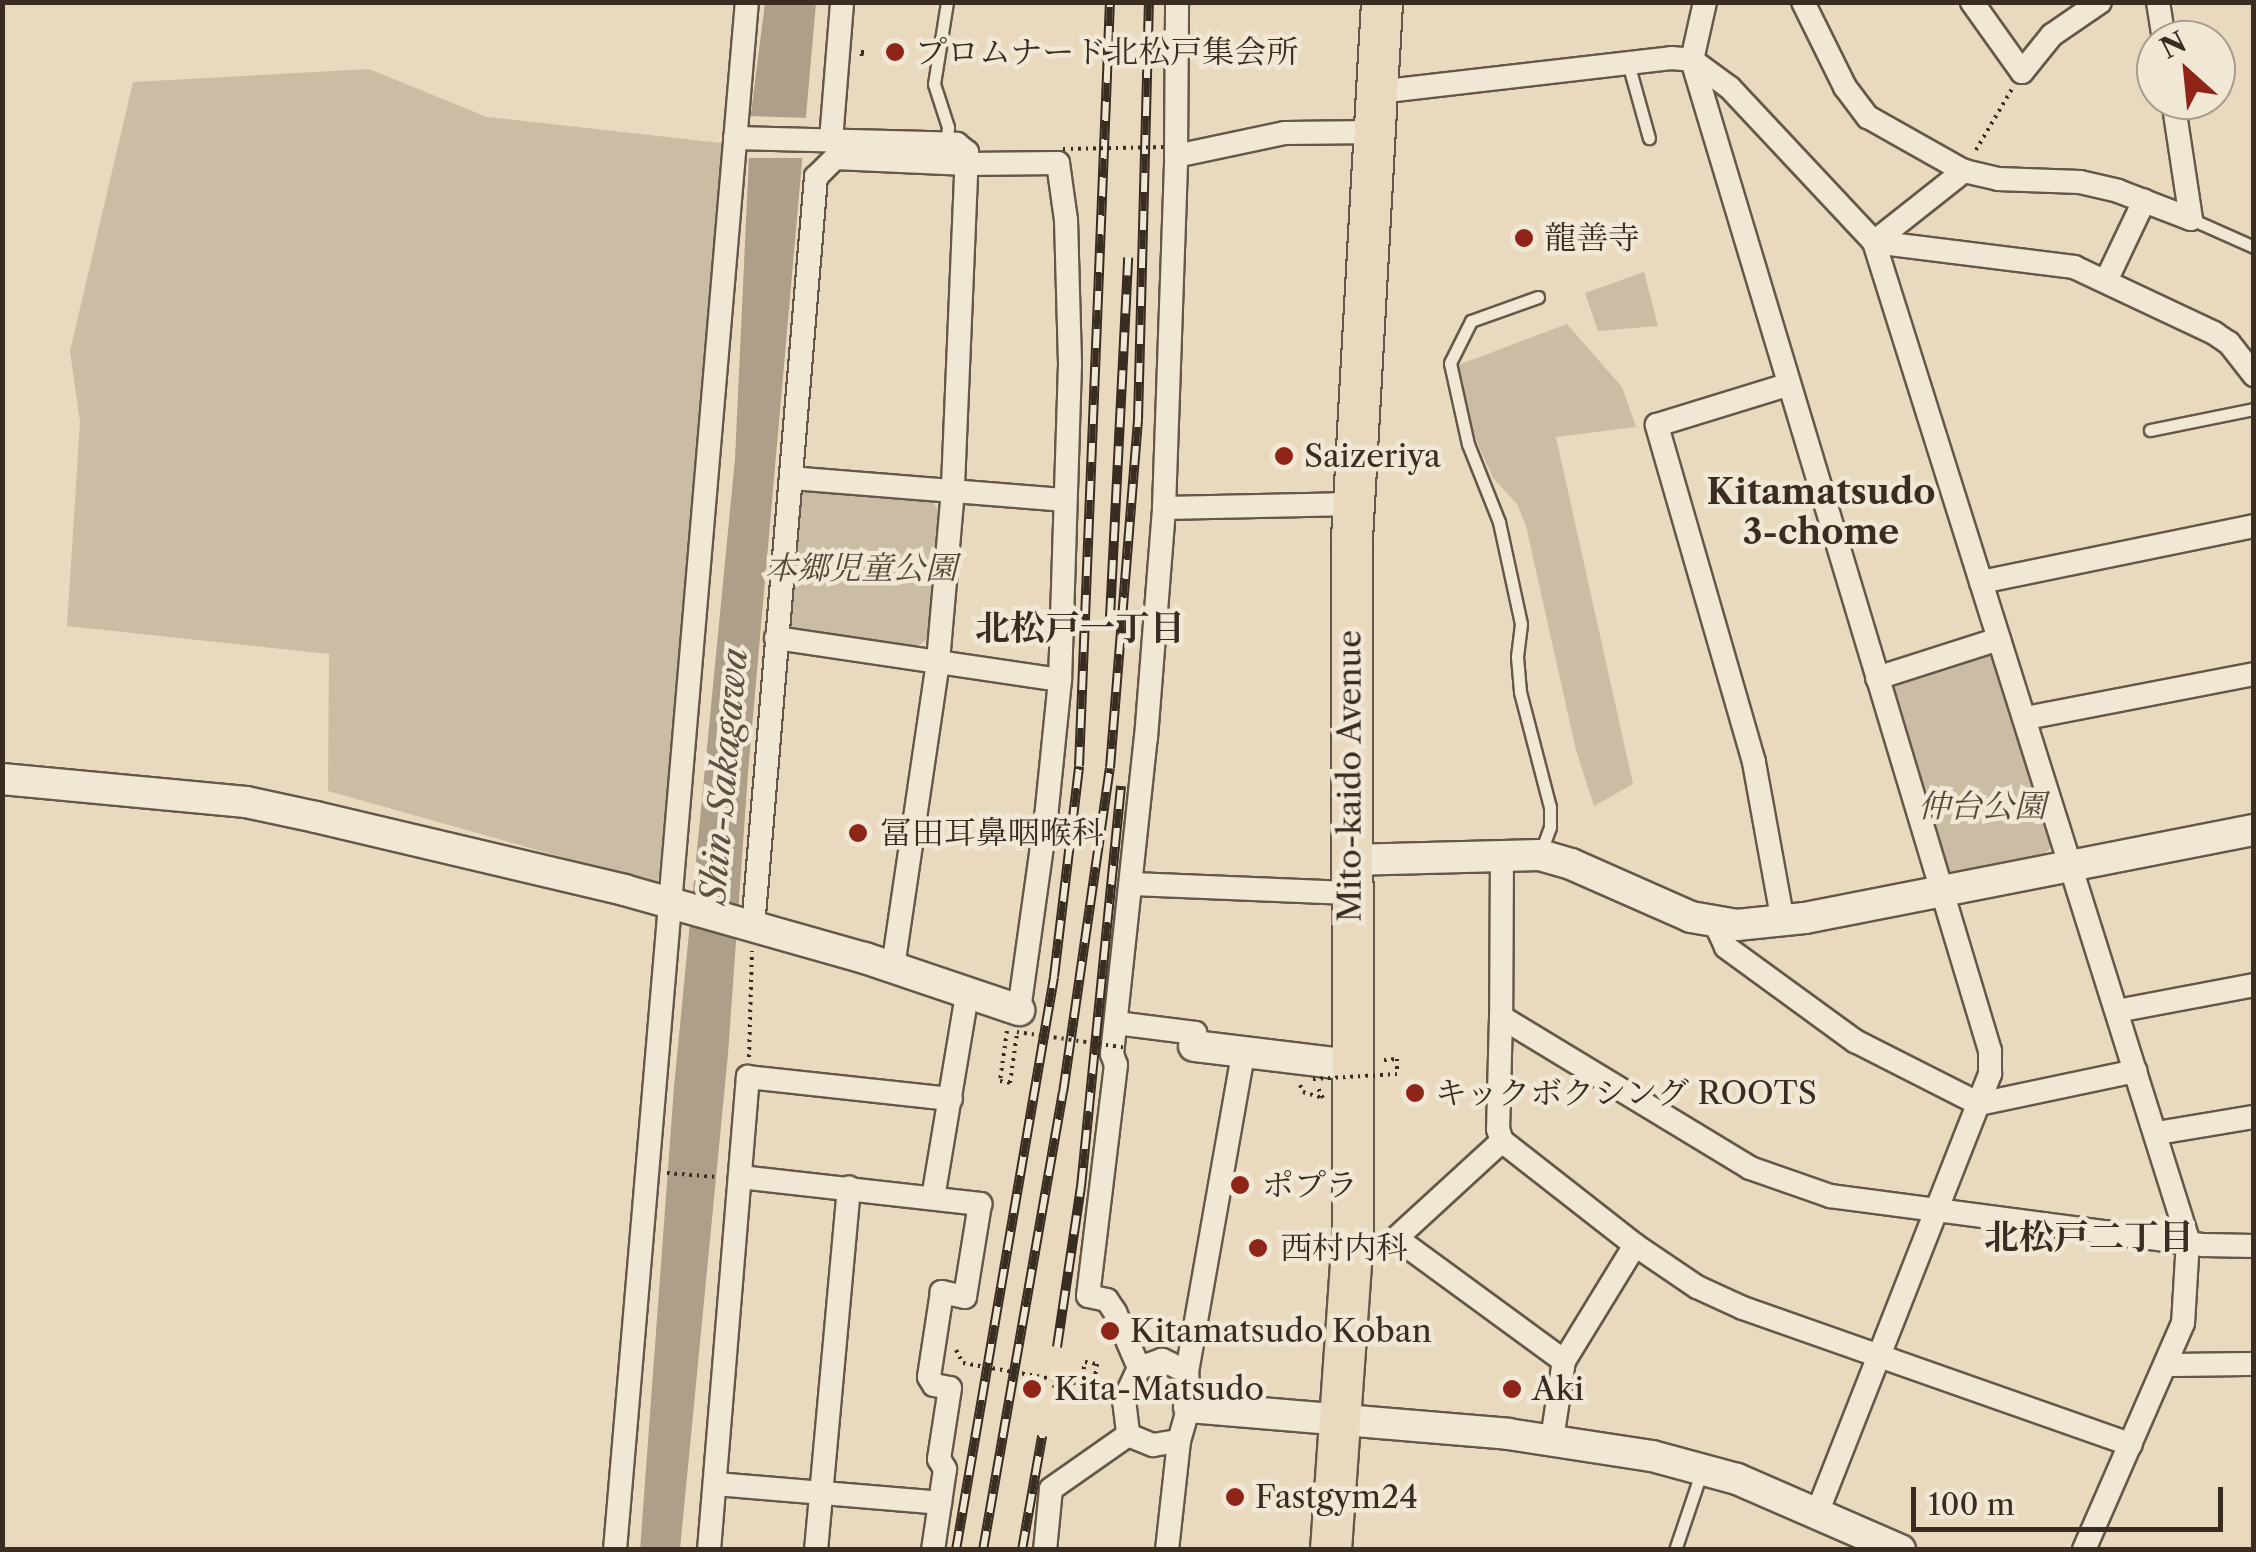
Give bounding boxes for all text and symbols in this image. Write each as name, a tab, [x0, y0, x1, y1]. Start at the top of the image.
north arrow	[2136, 20, 2236, 120]
text: N	[2155, 24, 2192, 66]
place label: プロムナード北松戸集会所	[915, 33, 1299, 71]
marker: プロムナード北松戸集会所	[884, 41, 906, 63]
place label: 龍善寺	[1544, 219, 1640, 257]
marker: 龍善寺	[1513, 227, 1535, 249]
place label: Saizeriya	[1304, 437, 1441, 475]
marker: Saizeriya	[1273, 445, 1295, 467]
district label: Kitamatsudo 3-chome	[1707, 471, 1935, 553]
park label: 本郷児童公園	[765, 549, 957, 587]
district label: 北松戸一丁目	[975, 607, 1185, 649]
street label: Mito-kaido Avenue	[1331, 629, 1369, 923]
water label: Shin-Sakagawa	[692, 646, 756, 906]
park label: 仲台公園	[1918, 787, 2046, 825]
place label: 冨田耳鼻咽喉科	[880, 814, 1104, 852]
marker: 冨田耳鼻咽喉科	[845, 820, 871, 846]
place label: キックボクシング ROOTS	[1435, 1074, 1819, 1112]
marker: キックボクシング ROOTS	[1404, 1082, 1426, 1104]
place label: ポプラ	[1262, 1166, 1358, 1204]
marker: ポプラ	[1227, 1172, 1253, 1198]
district label: 北松戸二丁目	[1984, 1216, 2194, 1258]
place label: 西村内科	[1280, 1229, 1408, 1267]
marker: 西村内科	[1245, 1235, 1271, 1261]
place label: Kitamatsudo Koban	[1130, 1312, 1432, 1350]
marker: Kitamatsudo Koban	[1099, 1320, 1121, 1342]
place label: Kita-Matsudo	[1054, 1370, 1264, 1408]
place label: Aki	[1532, 1370, 1584, 1408]
marker: Kita-Matsudo	[1019, 1376, 1045, 1402]
marker: Aki	[1501, 1378, 1523, 1400]
scale bar	[1916, 1467, 2228, 1529]
place label: Fastgym24	[1255, 1478, 1418, 1516]
marker: Fastgym24	[1224, 1486, 1246, 1508]
text: 100 m	[1928, 1486, 2015, 1523]

